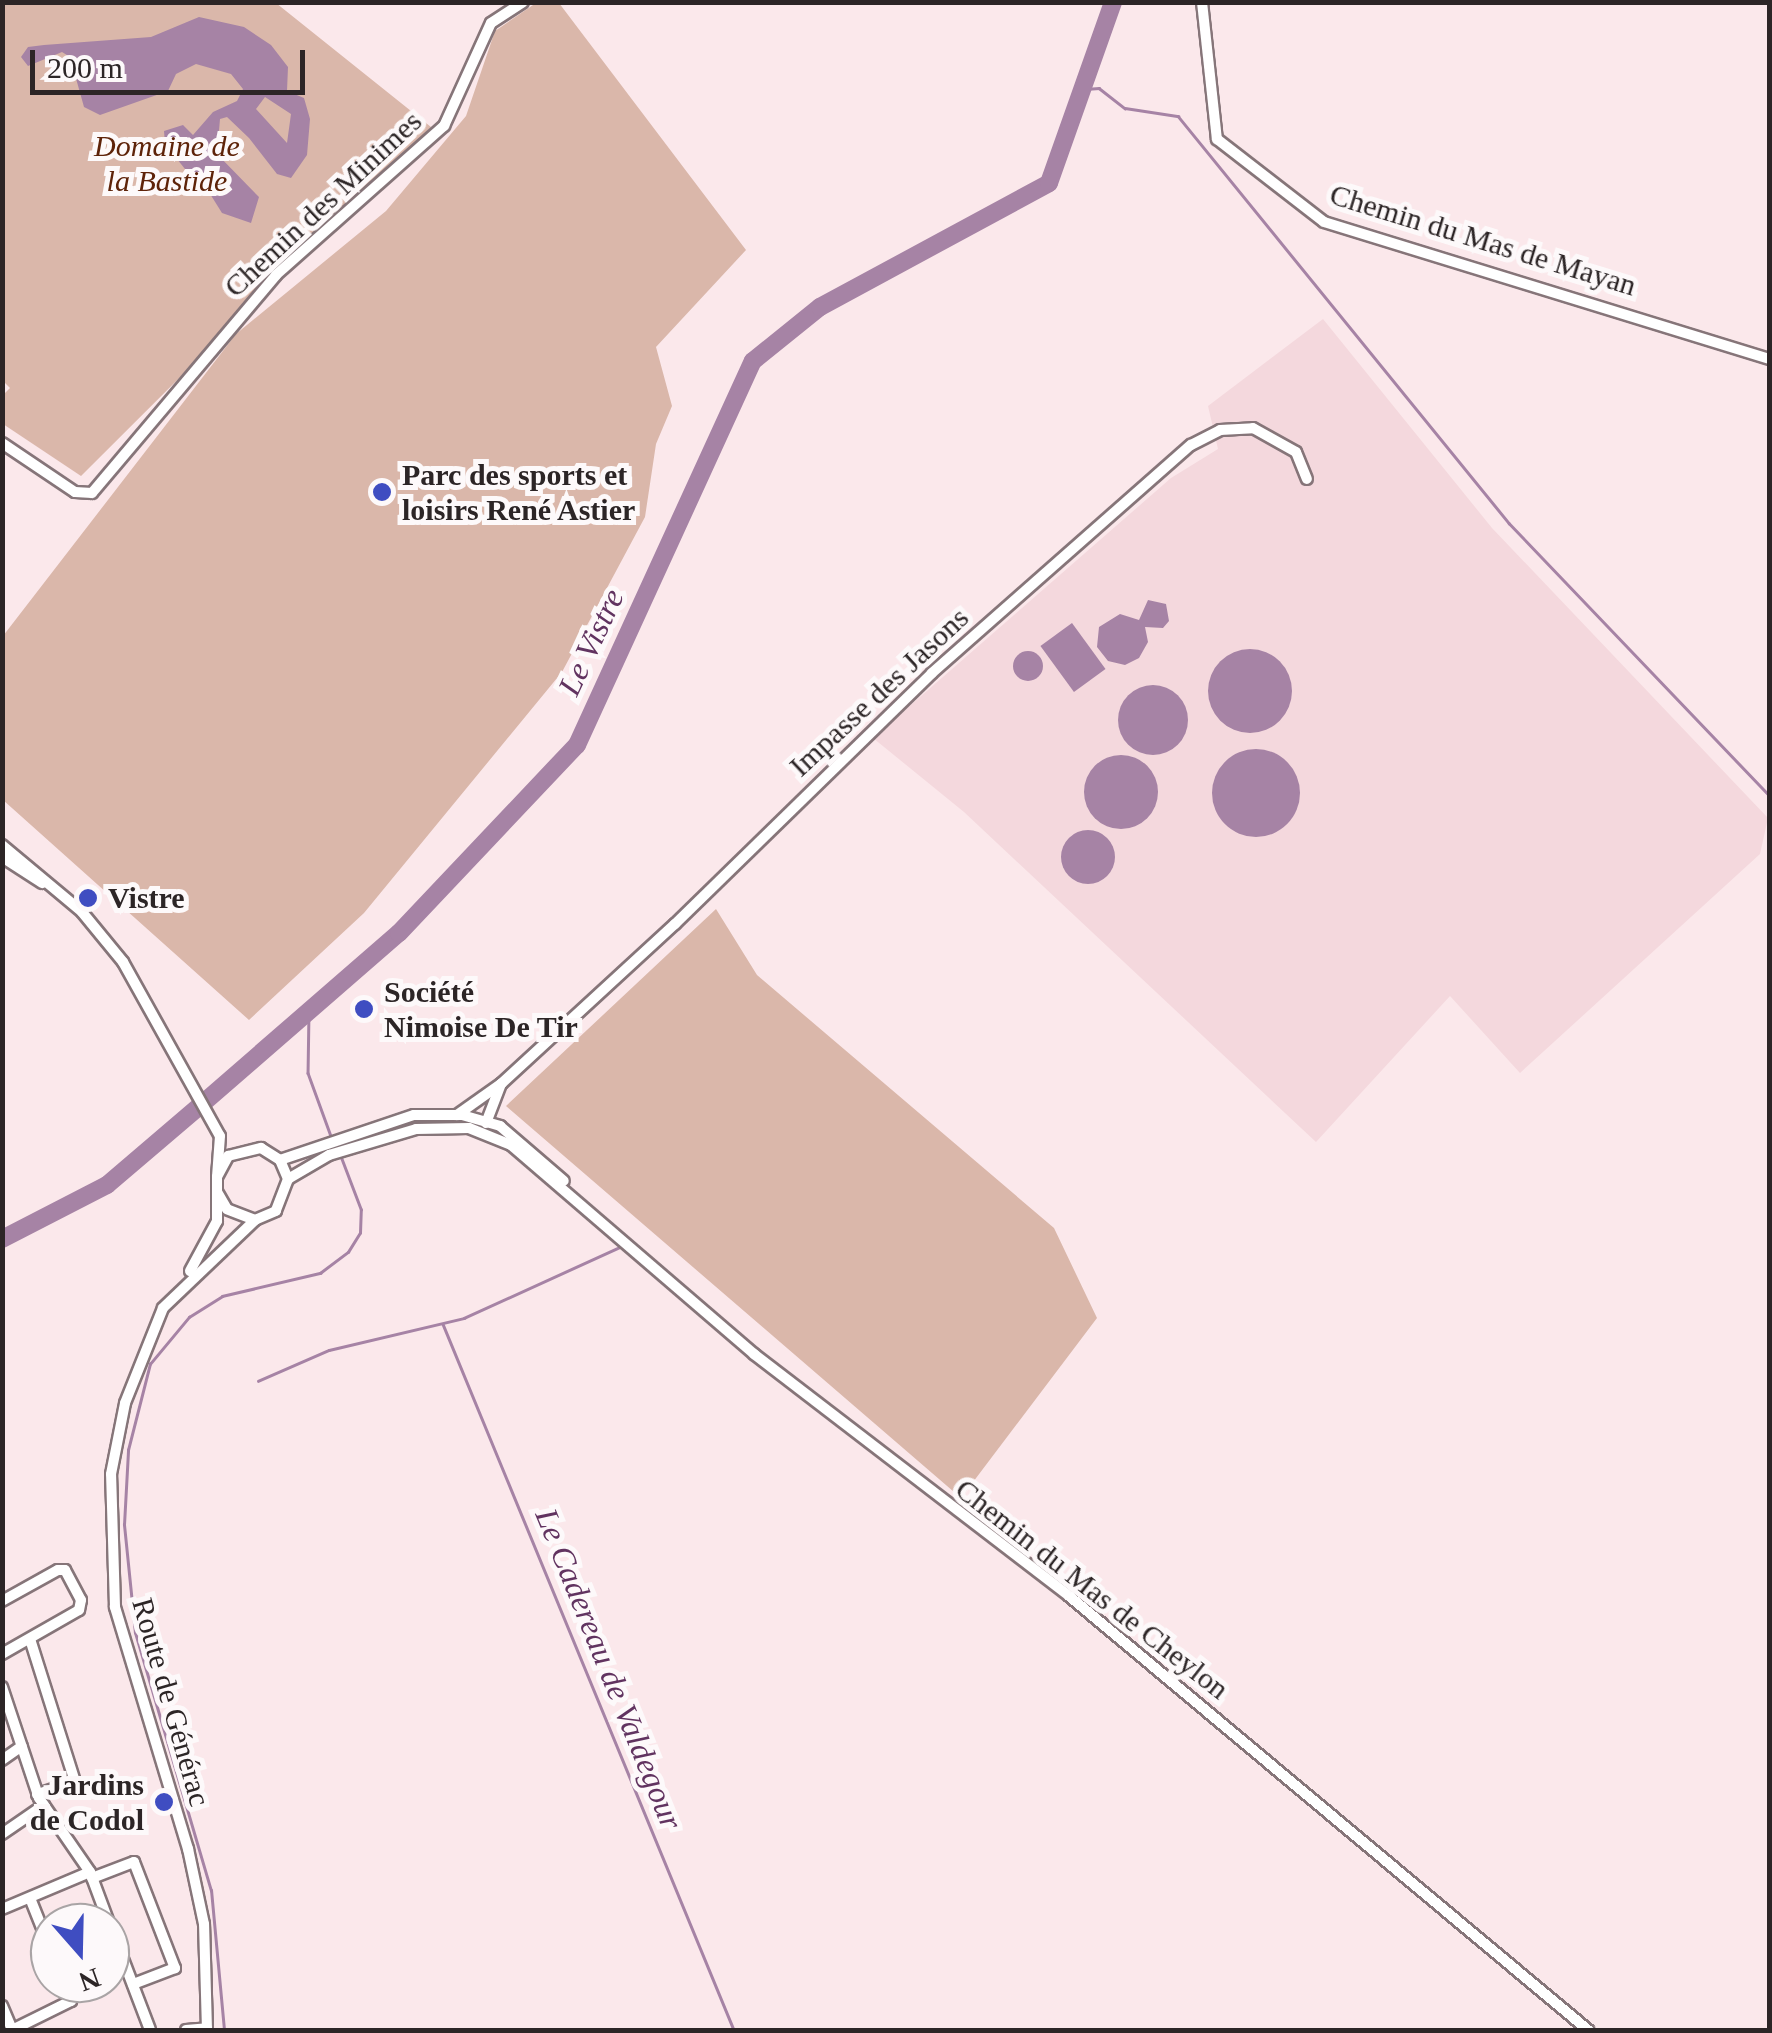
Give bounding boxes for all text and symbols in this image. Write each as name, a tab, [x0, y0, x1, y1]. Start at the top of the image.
scale bar	[35, 30, 310, 92]
text: 200 m	[47, 51, 123, 84]
street label: Chemin des Minimes	[217, 103, 429, 305]
park label: Domaine de la Bastide	[94, 128, 240, 198]
street label: Chemin du Mas de Mayan	[1326, 176, 1640, 304]
place label: Parc des sports et loisirs René Astier	[402, 457, 637, 528]
marker: Parc des sports et loisirs René Astier	[371, 481, 393, 503]
water label: Le Vistre	[550, 583, 632, 701]
street label: Impasse des Jasons	[782, 600, 976, 784]
place label: Vistre	[108, 880, 185, 916]
marker: Vistre	[77, 887, 99, 909]
place label: Société Nimoise De Tir	[384, 974, 578, 1044]
marker: Société Nimoise De Tir	[353, 998, 375, 1020]
street label: Chemin du Mas de Cheylon	[948, 1471, 1236, 1707]
water label: Le Cadereau de Valdegour	[527, 1503, 691, 1835]
street label: Route de Générac	[124, 1594, 218, 1810]
place label: Jardins de Codol	[30, 1767, 144, 1838]
marker: Jardins de Codol	[153, 1791, 175, 1813]
north arrow	[30, 1903, 130, 2003]
text: N	[75, 1962, 105, 1998]

